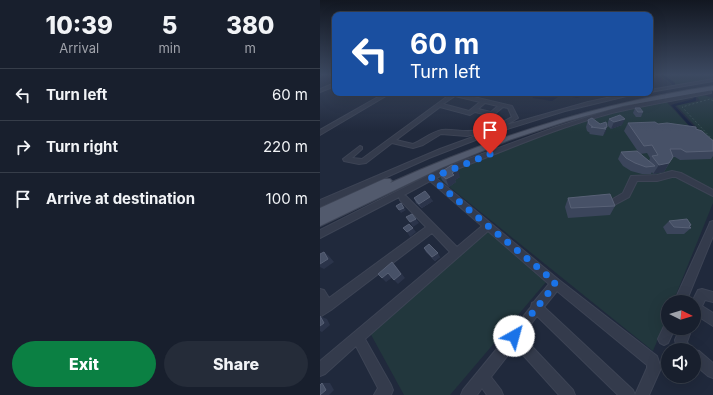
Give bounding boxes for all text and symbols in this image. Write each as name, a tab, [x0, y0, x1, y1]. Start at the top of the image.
text: 10:39	[46, 11, 113, 40]
text: 5	[162, 11, 177, 40]
text: 380	[226, 11, 274, 40]
text: 60 m	[410, 27, 479, 61]
icon: left	[344, 28, 396, 80]
text: Arrival	[59, 40, 99, 56]
text: min	[158, 40, 181, 56]
text: m	[245, 40, 256, 56]
text: Turn left	[410, 61, 480, 82]
icon: left	[12, 84, 34, 106]
text: Turn left	[46, 85, 107, 104]
text: 60 m	[272, 85, 308, 104]
pin	[473, 113, 507, 154]
icon: arrive	[479, 119, 501, 141]
icon: right	[12, 136, 34, 158]
text: Turn right	[46, 137, 118, 156]
text: 220 m	[263, 137, 308, 156]
icon: arrive	[12, 188, 34, 210]
text: Arrive at destination	[46, 189, 195, 208]
text: 100 m	[266, 189, 308, 208]
north arrow	[661, 295, 701, 335]
map controls	[661, 295, 701, 383]
position arrow	[493, 315, 535, 357]
button: Exit	[12, 341, 156, 387]
button: Share	[164, 341, 308, 387]
button: sound	[661, 343, 701, 383]

